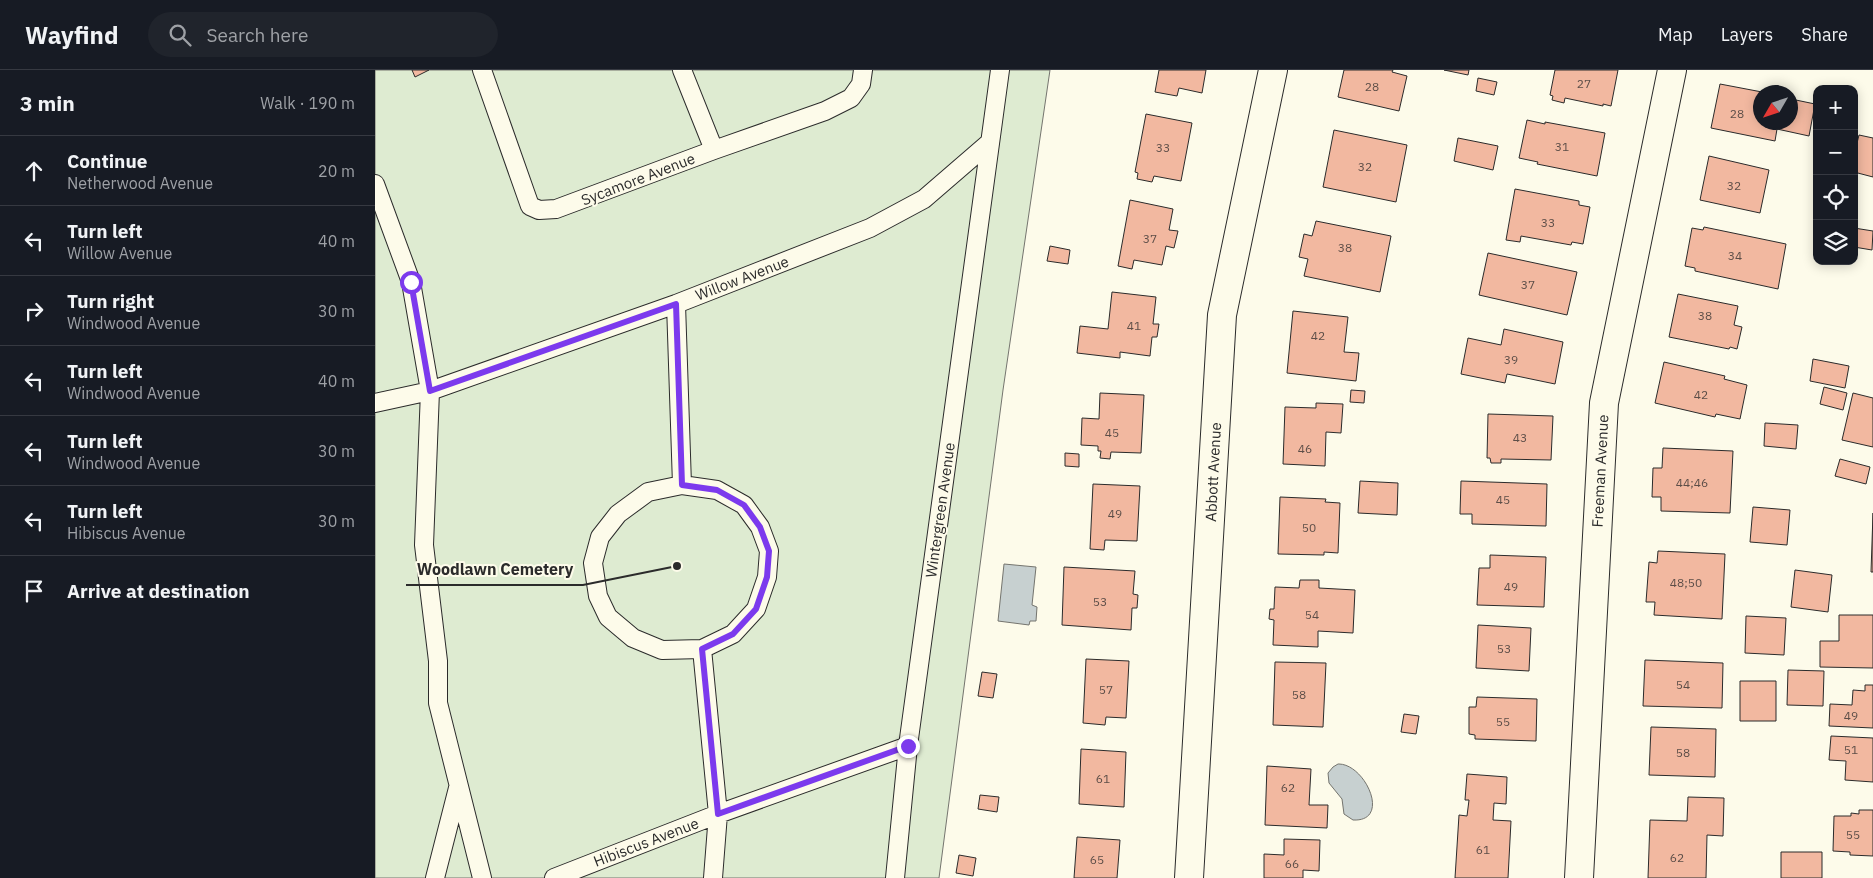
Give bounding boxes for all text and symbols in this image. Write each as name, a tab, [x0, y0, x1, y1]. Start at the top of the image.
search box	[148, 12, 498, 57]
text: Wayfind	[25, 19, 118, 51]
icon: search	[166, 21, 194, 49]
text: Search here	[206, 23, 308, 47]
text: Map	[1658, 23, 1693, 46]
text: Layers	[1721, 23, 1773, 46]
text: Share	[1801, 23, 1848, 46]
house number: 27	[1577, 76, 1591, 91]
house number: 28	[1365, 79, 1379, 94]
north arrow	[1753, 85, 1798, 130]
map controls	[1813, 85, 1858, 265]
button: +	[1813, 85, 1858, 130]
text: 3 min	[20, 89, 75, 117]
text: Walk · 190 m	[260, 93, 355, 113]
house number: 28	[1730, 106, 1744, 121]
button: −	[1813, 130, 1858, 175]
house number: 31	[1555, 139, 1569, 154]
house number: 33	[1156, 140, 1170, 155]
text: Continue	[67, 149, 147, 173]
street label: Sycamore Avenue	[578, 149, 698, 209]
icon: ahead	[20, 157, 48, 185]
house number: 32	[1358, 159, 1372, 174]
text: 20 m	[318, 161, 355, 181]
text: Netherwood Avenue	[67, 173, 213, 193]
button: locate	[1813, 175, 1858, 220]
house number: 32	[1727, 178, 1741, 193]
house number: 33	[1541, 215, 1555, 230]
text: Turn left	[67, 219, 143, 243]
button: layers	[1813, 220, 1858, 265]
icon: left	[20, 227, 48, 255]
text: 40 m	[318, 231, 355, 251]
house number: 37	[1143, 231, 1157, 246]
house number: 38	[1338, 240, 1352, 255]
text: Willow Avenue	[67, 243, 172, 263]
house number: 34	[1728, 248, 1742, 263]
street label: Willow Avenue	[693, 251, 791, 305]
route start	[400, 271, 423, 294]
house number: 37	[1521, 277, 1535, 292]
text: Turn right	[67, 289, 154, 313]
icon: right	[20, 297, 48, 325]
text: 30 m	[318, 301, 355, 321]
house number: 38	[1698, 308, 1712, 323]
text: Windwood Avenue	[67, 313, 200, 333]
house number: 41	[1127, 318, 1141, 333]
house number: 42	[1311, 328, 1325, 343]
house number: 39	[1504, 352, 1518, 367]
text: Turn left	[67, 359, 143, 383]
icon: left	[20, 367, 48, 395]
text: 40 m	[318, 371, 355, 391]
text: Windwood Avenue	[67, 383, 200, 403]
house number: 42	[1694, 387, 1708, 402]
street label: Freeman Avenue	[1588, 414, 1612, 528]
street label: Abbott Avenue	[1201, 422, 1225, 522]
house number: 45	[1105, 425, 1119, 440]
text: Turn left	[67, 429, 143, 453]
house number: 43	[1513, 430, 1527, 445]
icon: left	[20, 437, 48, 465]
text: 30 m	[318, 441, 355, 461]
street label: Wintergreen Avenue	[921, 441, 959, 579]
house number: 46	[1298, 441, 1312, 456]
text: Windwood Avenue	[67, 453, 200, 473]
house number: 44;46	[1676, 475, 1708, 490]
house number: 45	[1496, 492, 1510, 507]
text: Turn left	[67, 499, 143, 523]
house number: 49	[1108, 506, 1122, 521]
icon: left	[20, 507, 48, 535]
text: 30 m	[318, 511, 355, 531]
house number: 50	[1302, 520, 1316, 535]
text: Hibiscus Avenue	[67, 523, 186, 543]
callout: Woodlawn Cemetery	[406, 554, 583, 585]
text: Woodlawn Cemetery	[417, 559, 574, 579]
house number: 48;50	[1670, 575, 1702, 590]
icon: arrive	[20, 577, 48, 605]
text: Arrive at destination	[67, 579, 250, 603]
house number: 49	[1504, 579, 1518, 594]
house number: 53	[1093, 594, 1107, 609]
house number: 54	[1305, 607, 1319, 622]
house number: 53	[1497, 641, 1511, 656]
house number: 54	[1676, 677, 1690, 692]
house number: 57	[1099, 682, 1113, 697]
house number: 58	[1292, 687, 1306, 702]
house number: 49	[1844, 708, 1858, 723]
house number: 55	[1496, 714, 1510, 729]
route end	[897, 735, 920, 758]
house number: 51	[1844, 742, 1858, 757]
house number: 58	[1676, 745, 1690, 760]
house number: 61	[1096, 771, 1110, 786]
house number: 62	[1281, 780, 1295, 795]
street label: Hibiscus Avenue	[591, 813, 701, 871]
house number: 55	[1846, 827, 1860, 842]
house number: 61	[1476, 842, 1490, 857]
house number: 62	[1670, 850, 1684, 865]
house number: 65	[1090, 852, 1104, 867]
house number: 66	[1285, 856, 1299, 871]

